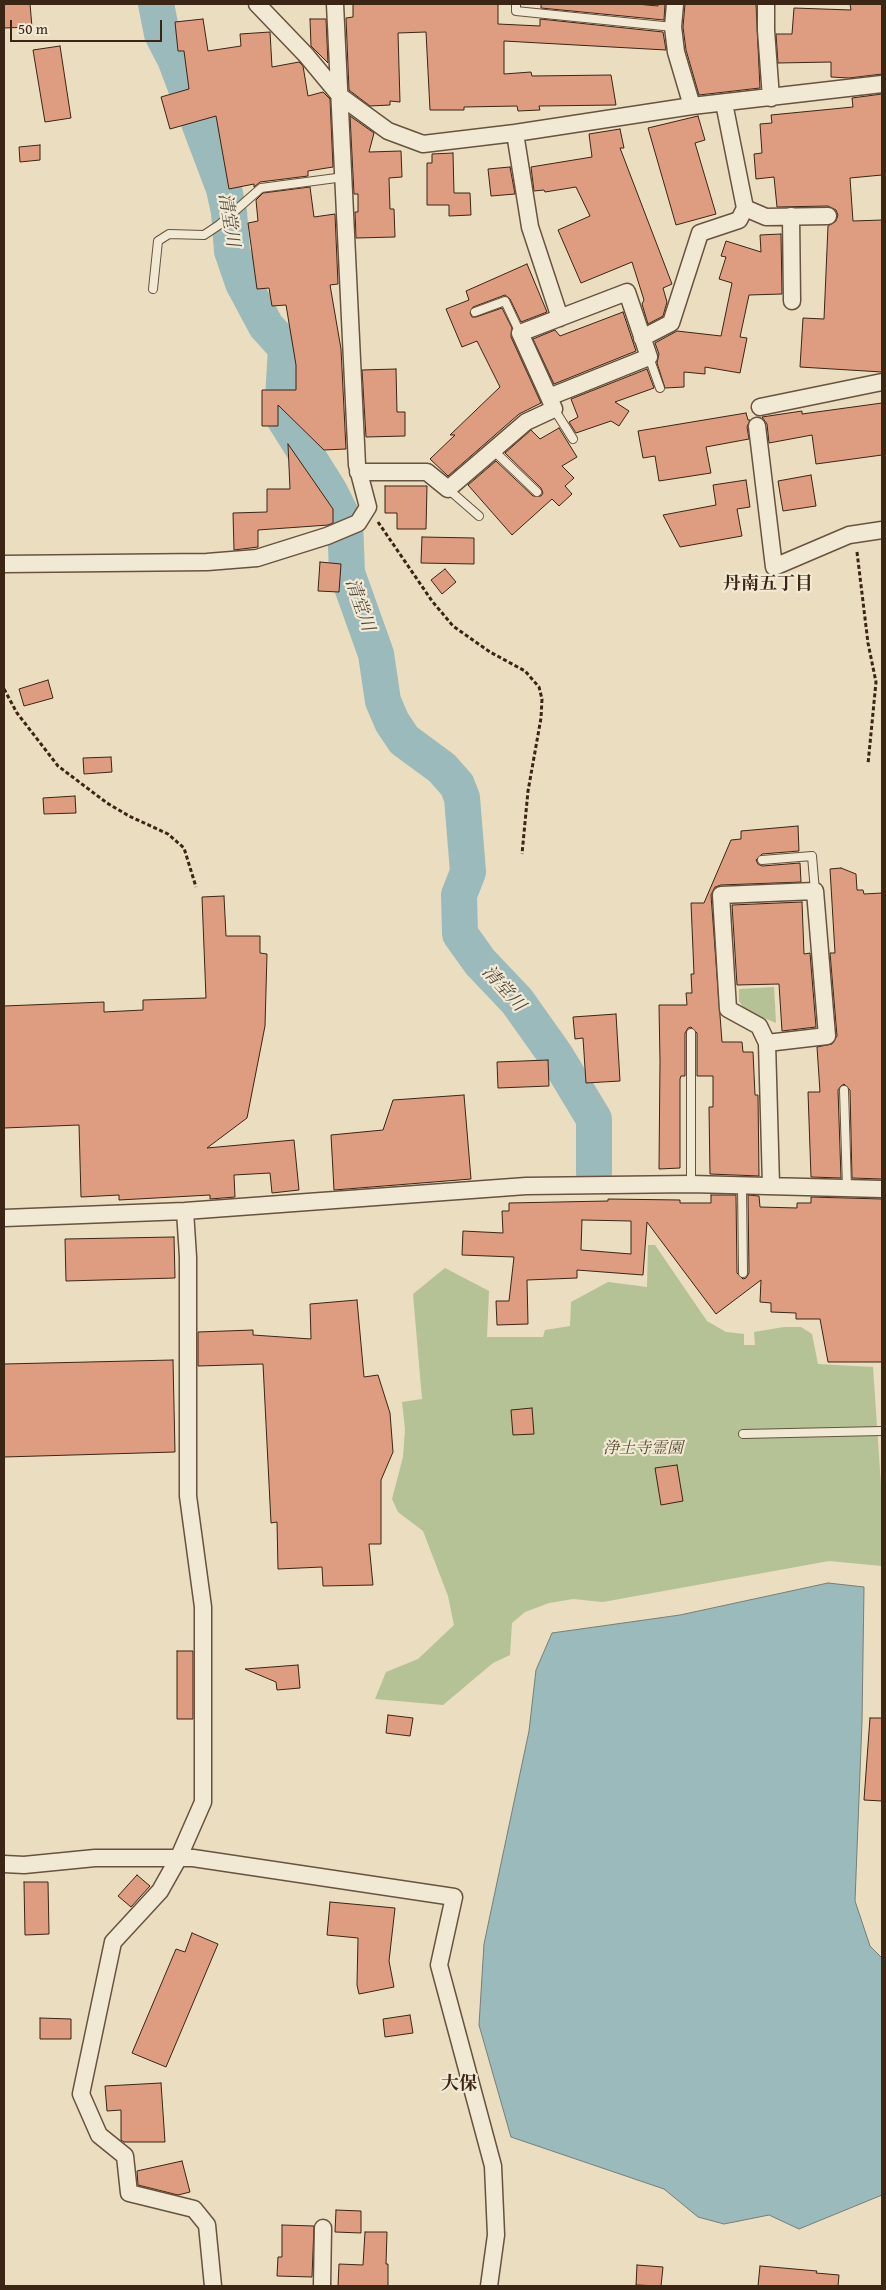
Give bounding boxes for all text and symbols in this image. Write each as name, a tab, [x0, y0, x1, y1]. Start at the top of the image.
scale bar	[12, 10, 165, 42]
text: 50 m	[18, 18, 48, 39]
water label: 清堂川	[213, 192, 243, 248]
district label: 丹南五丁目	[723, 573, 813, 595]
water label: 清堂川	[340, 576, 378, 634]
water label: 清堂川	[477, 962, 529, 1016]
park label: 浄土寺霊園	[603, 1439, 683, 1459]
district label: 大保	[441, 2073, 477, 2095]

